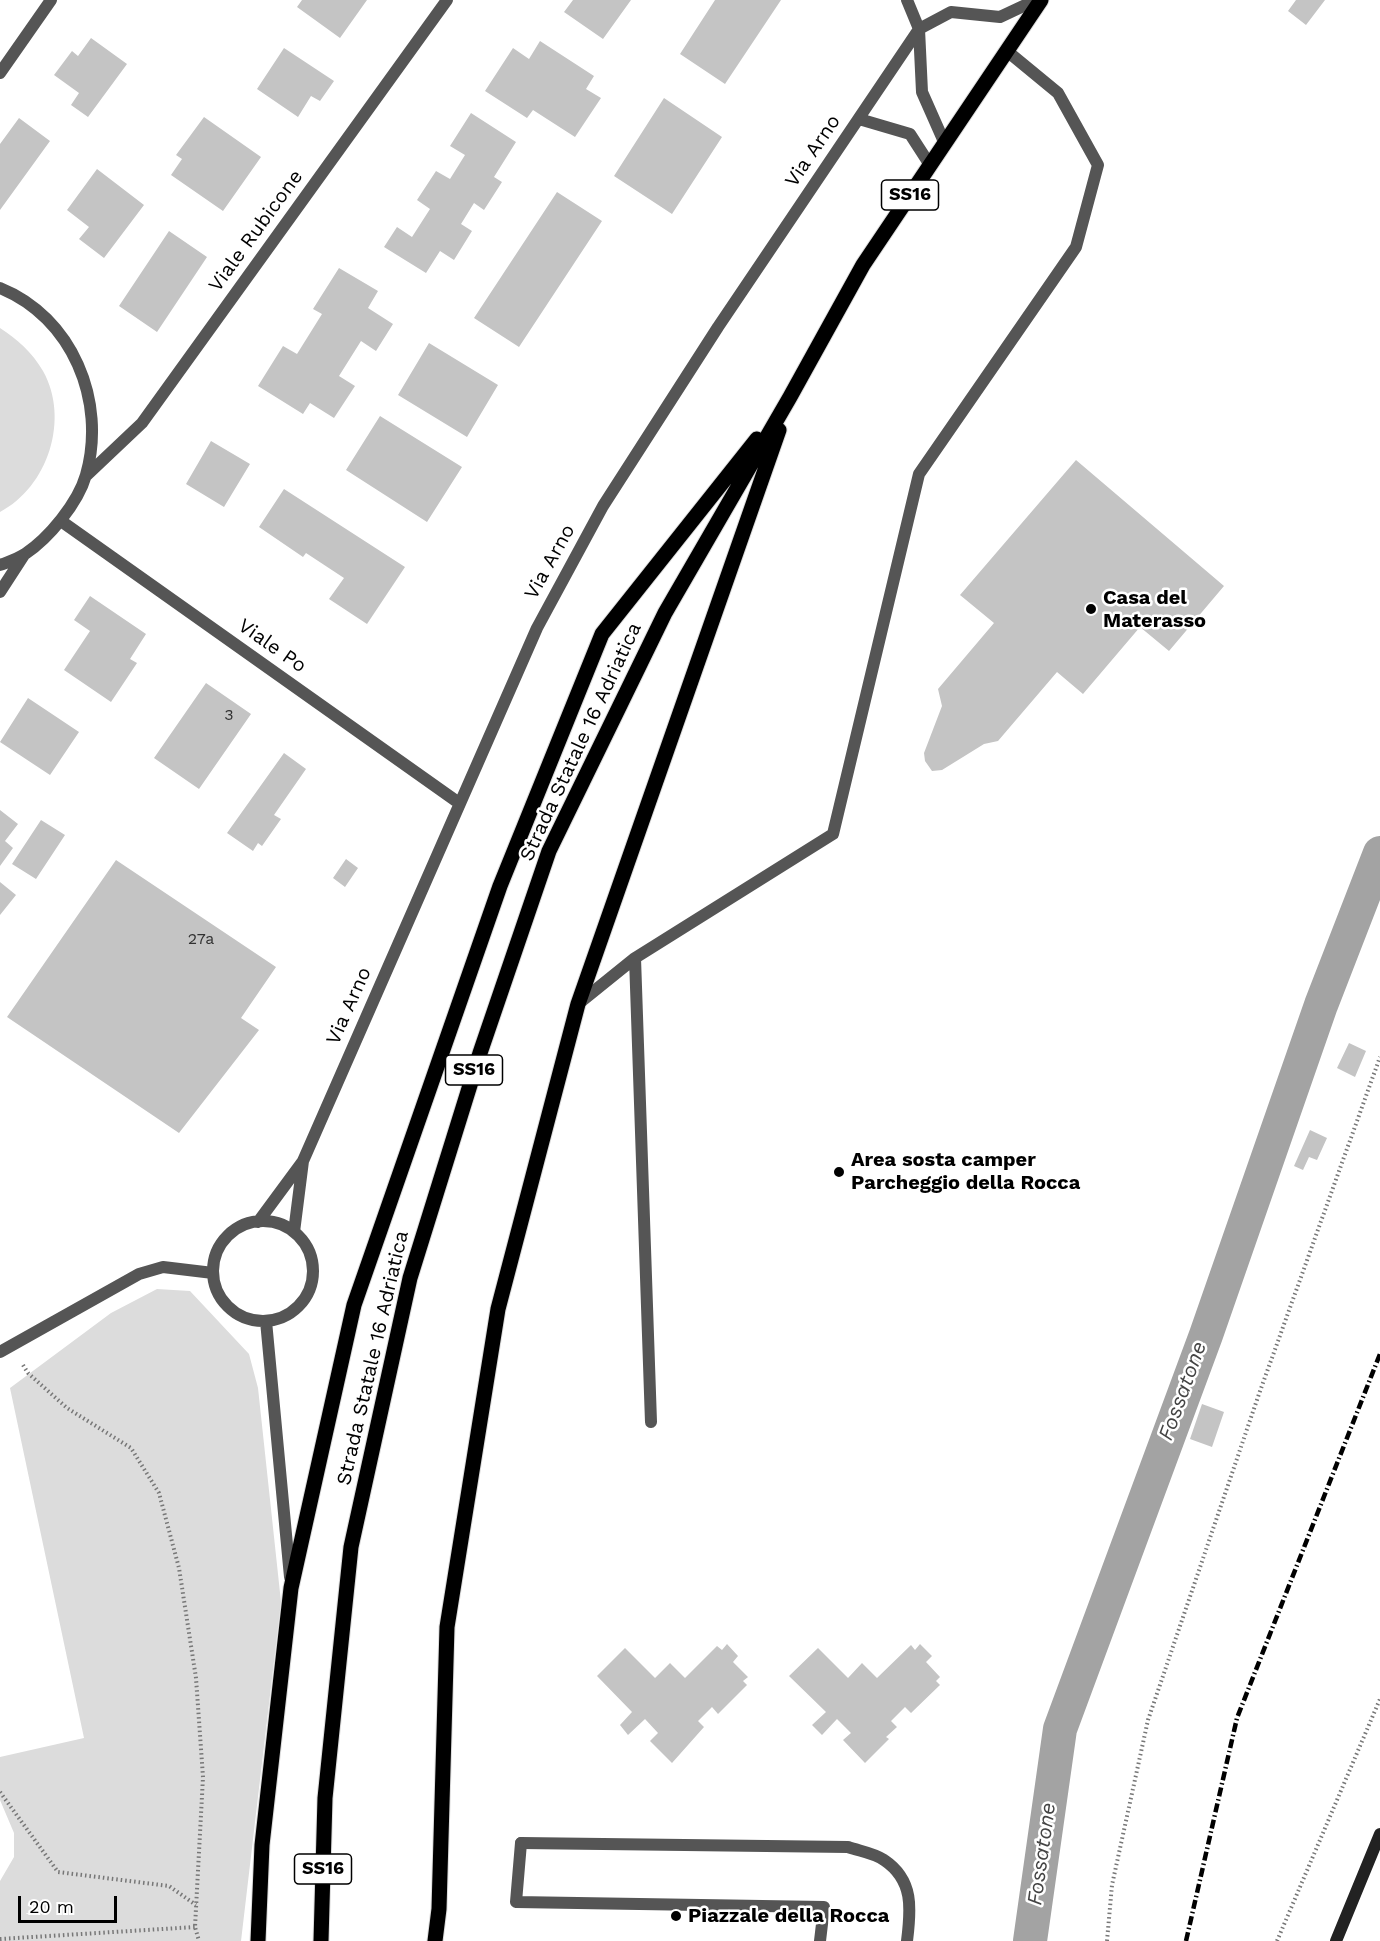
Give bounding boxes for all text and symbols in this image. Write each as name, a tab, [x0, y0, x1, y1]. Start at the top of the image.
street label: Via Arno	[780, 110, 846, 192]
street label: Viale Rubicone	[204, 166, 308, 296]
road number: SS16	[882, 180, 938, 210]
street label: Via Arno	[520, 520, 580, 604]
place label: Casa del Materasso	[1103, 586, 1206, 633]
marker: Casa del Materasso	[1084, 602, 1098, 616]
street label: Viale Po	[233, 614, 311, 678]
street label: Strada Statale 16 Adriatica	[515, 619, 647, 865]
house number: 3	[224, 705, 234, 725]
house number: 27a	[188, 929, 214, 949]
street label: Via Arno	[321, 964, 377, 1048]
road number: SS16	[446, 1055, 502, 1085]
place label: Area sosta camper Parcheggio della Rocca	[851, 1148, 1080, 1195]
marker: Area sosta camper Parcheggio della Rocca	[832, 1165, 846, 1179]
street label: Strada Statale 16 Adriatica	[332, 1228, 414, 1488]
water label: Fossatone	[1153, 1338, 1213, 1444]
water label: Fossatone	[1022, 1801, 1062, 1907]
road number: SS16	[294, 1854, 352, 1884]
scale bar	[21, 1884, 120, 1922]
text: 20 m	[29, 1896, 74, 1917]
place label: Piazzale della Rocca	[688, 1904, 889, 1928]
marker: Piazzale della Rocca	[669, 1909, 683, 1923]

